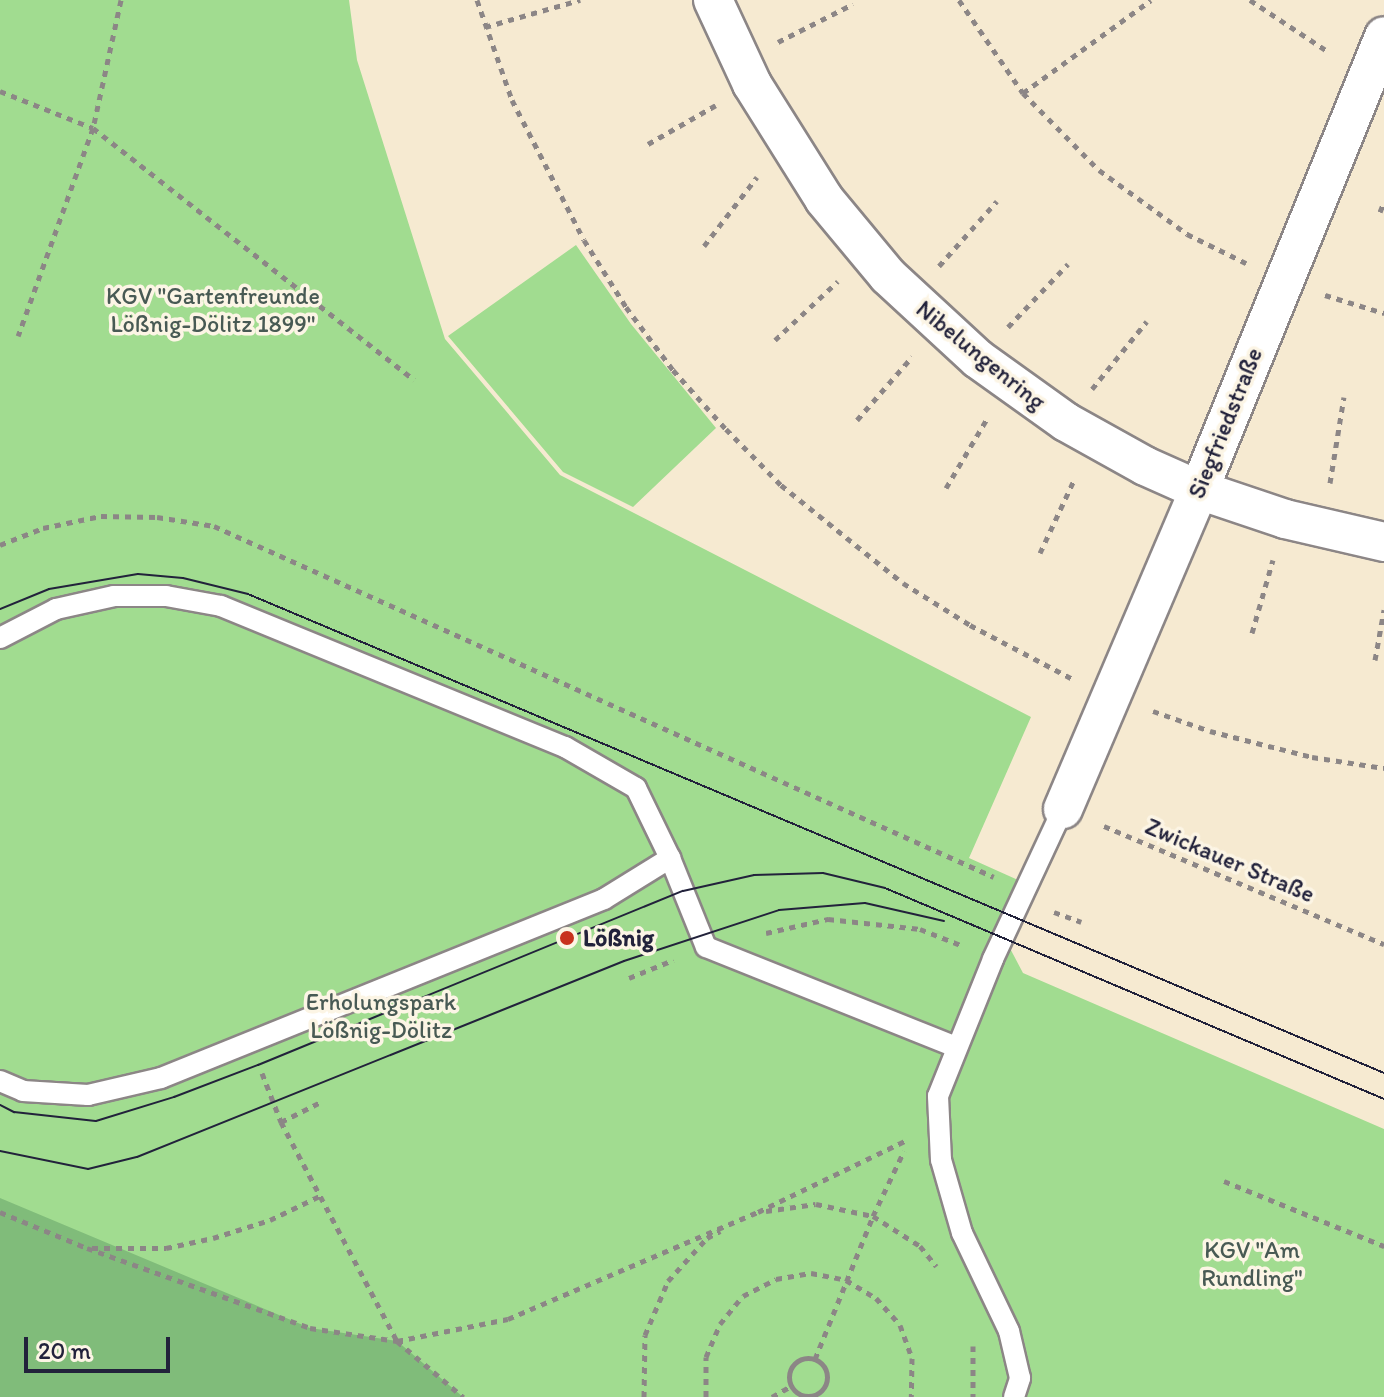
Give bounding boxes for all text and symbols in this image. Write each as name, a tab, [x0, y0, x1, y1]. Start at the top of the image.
park label: KGV "Gartenfreunde Lößnig-Dölitz 1899"	[106, 282, 320, 338]
street label: Nibelungenring	[911, 294, 1051, 416]
street label: Siegfriedstraße	[1182, 343, 1268, 503]
street label: Zwickauer Straße	[1141, 811, 1319, 909]
place label: Lößnig	[583, 924, 654, 952]
marker: Lößnig	[558, 929, 576, 947]
park label: Erholungspark Lößnig-Dölitz	[306, 988, 456, 1044]
park label: KGV "Am Rundling"	[1201, 1236, 1303, 1292]
scale bar	[28, 1321, 174, 1371]
text: 20 m	[38, 1336, 91, 1365]

